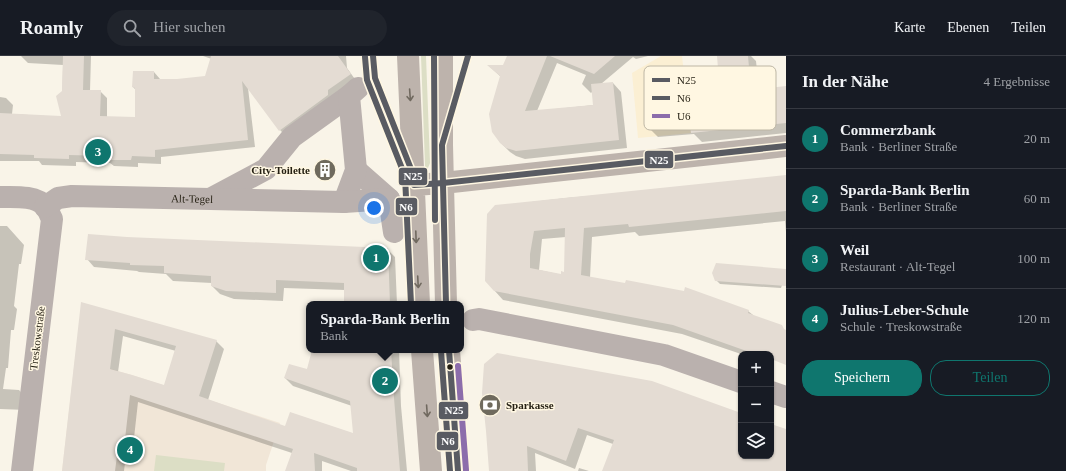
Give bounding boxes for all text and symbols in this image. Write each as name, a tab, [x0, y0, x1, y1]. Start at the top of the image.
search box	[107, 10, 387, 46]
text: Roamly	[20, 17, 83, 38]
icon: search	[121, 17, 143, 39]
text: Hier suchen	[153, 19, 225, 35]
text: Karte	[894, 20, 925, 35]
text: Ebenen	[947, 20, 989, 35]
text: Teilen	[1011, 20, 1046, 35]
legend	[644, 66, 776, 130]
text: In der Nähe	[802, 72, 889, 91]
text: N25	[677, 74, 696, 86]
text: 4 Ergebnisse	[983, 74, 1050, 89]
one-way arrow	[407, 88, 414, 101]
text: N6	[677, 92, 691, 104]
text: U6	[677, 110, 691, 122]
text: Commerzbank	[840, 122, 936, 138]
text: 1	[812, 131, 818, 146]
text: 20 m	[1024, 131, 1050, 146]
pin: 3	[85, 137, 111, 167]
text: Bank · Berliner Straße	[840, 139, 957, 154]
line badge: N25	[644, 150, 674, 169]
text: N25	[650, 154, 669, 166]
building icon: City-Toilette	[312, 157, 338, 183]
place label: City-Toilette	[251, 164, 310, 176]
line badge: N25	[398, 167, 428, 186]
text: N25	[404, 170, 423, 182]
text: Sparda-Bank Berlin	[840, 182, 970, 198]
text: 2	[812, 191, 818, 206]
text: 60 m	[1024, 191, 1050, 206]
street label: Alt-Tegel	[171, 192, 213, 205]
line badge: N6	[395, 197, 418, 216]
your location	[364, 198, 384, 218]
text: Bank · Berliner Straße	[840, 199, 957, 214]
text: N6	[399, 201, 413, 213]
one-way arrow	[412, 230, 419, 243]
text: Weil	[840, 242, 869, 258]
pin: 1	[363, 243, 389, 273]
text: 3	[812, 251, 818, 266]
text: 100 m	[1017, 251, 1050, 266]
text: Restaurant · Alt-Tegel	[840, 259, 955, 274]
one-way arrow	[415, 275, 422, 288]
popup	[306, 301, 464, 353]
text: Julius-Leber-Schule	[840, 302, 969, 318]
street label: Treskowstraße	[27, 305, 47, 371]
text: Sparda-Bank Berlin	[320, 311, 450, 327]
text: 4	[812, 311, 818, 326]
text: 120 m	[1017, 311, 1050, 326]
text: Schule · Treskowstraße	[840, 319, 962, 334]
text: Bank	[320, 328, 348, 343]
map controls	[738, 351, 774, 459]
button: +	[738, 351, 774, 387]
button: Speichern	[802, 360, 922, 396]
button: Teilen	[930, 360, 1050, 396]
unlabelled marker	[445, 362, 455, 372]
pin: 2	[372, 366, 398, 396]
button: −	[738, 387, 774, 423]
bank icon: Sparkasse	[477, 392, 503, 418]
place label: Sparkasse	[506, 399, 554, 411]
line badge: N25	[438, 401, 469, 420]
one-way arrow	[423, 404, 430, 417]
text: N25	[445, 404, 464, 416]
button: layers	[738, 423, 774, 459]
line badge: N6	[436, 431, 459, 451]
pin: 4	[117, 435, 143, 465]
text: N6	[441, 435, 455, 447]

